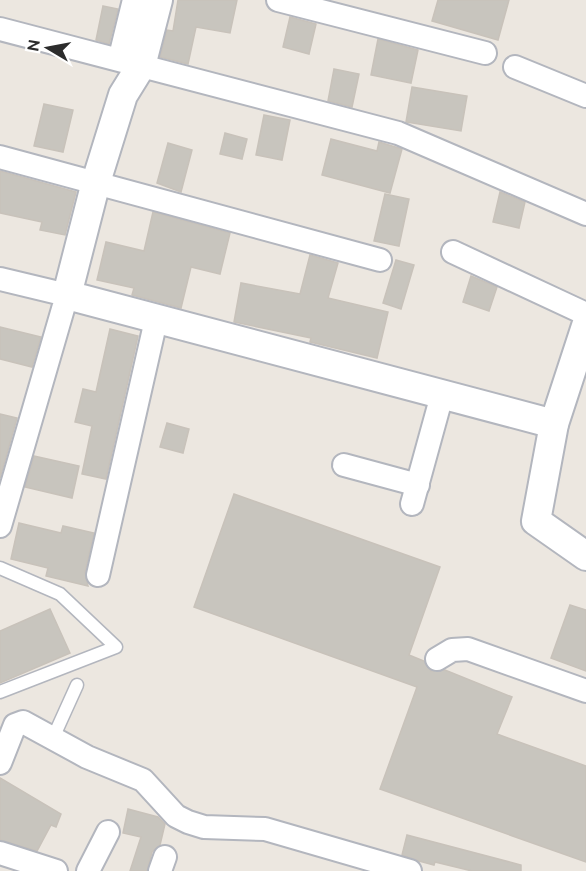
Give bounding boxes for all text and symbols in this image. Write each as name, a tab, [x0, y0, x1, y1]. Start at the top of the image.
north arrow	[18, 18, 78, 78]
text: N	[23, 38, 43, 53]

